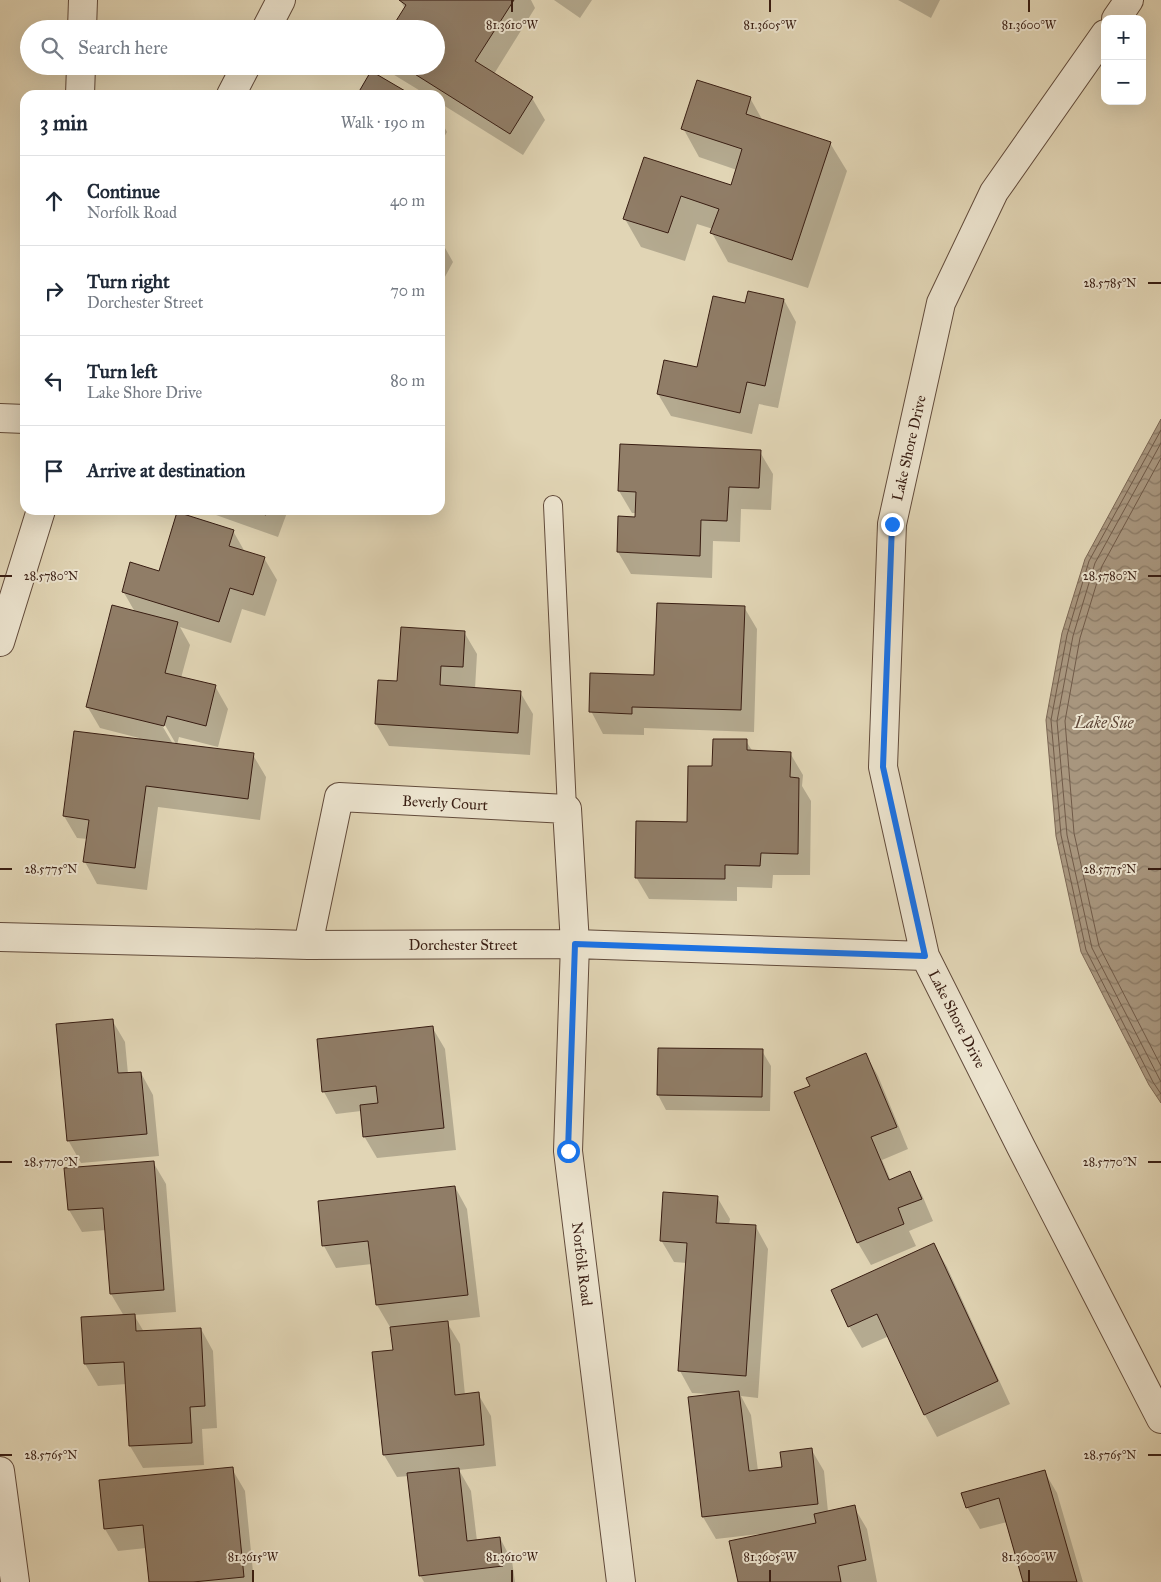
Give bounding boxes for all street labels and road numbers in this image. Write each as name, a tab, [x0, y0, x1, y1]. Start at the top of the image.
street label: Lake Shore Drive	[888, 393, 930, 503]
street label: Beverly Court	[402, 792, 489, 814]
street label: Dorchester Street	[408, 936, 518, 954]
street label: Lake Shore Drive	[924, 967, 990, 1071]
street label: Norfolk Road	[568, 1221, 596, 1307]

